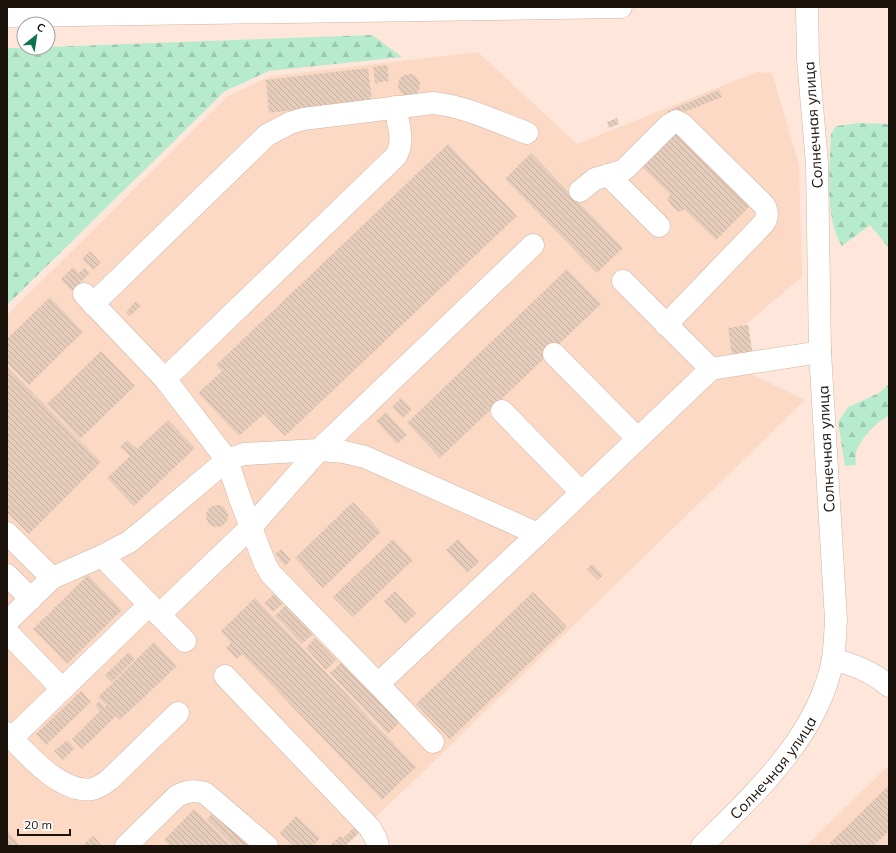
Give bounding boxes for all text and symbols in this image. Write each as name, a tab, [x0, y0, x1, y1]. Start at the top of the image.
north arrow	[16, 16, 56, 56]
text: С	[34, 19, 48, 36]
street label: Солнечная улица	[799, 61, 827, 189]
street label: Солнечная улица	[813, 385, 839, 513]
street label: Солнечная улица	[725, 713, 820, 823]
scale bar	[18, 811, 70, 837]
text: 20 m	[24, 817, 52, 832]

